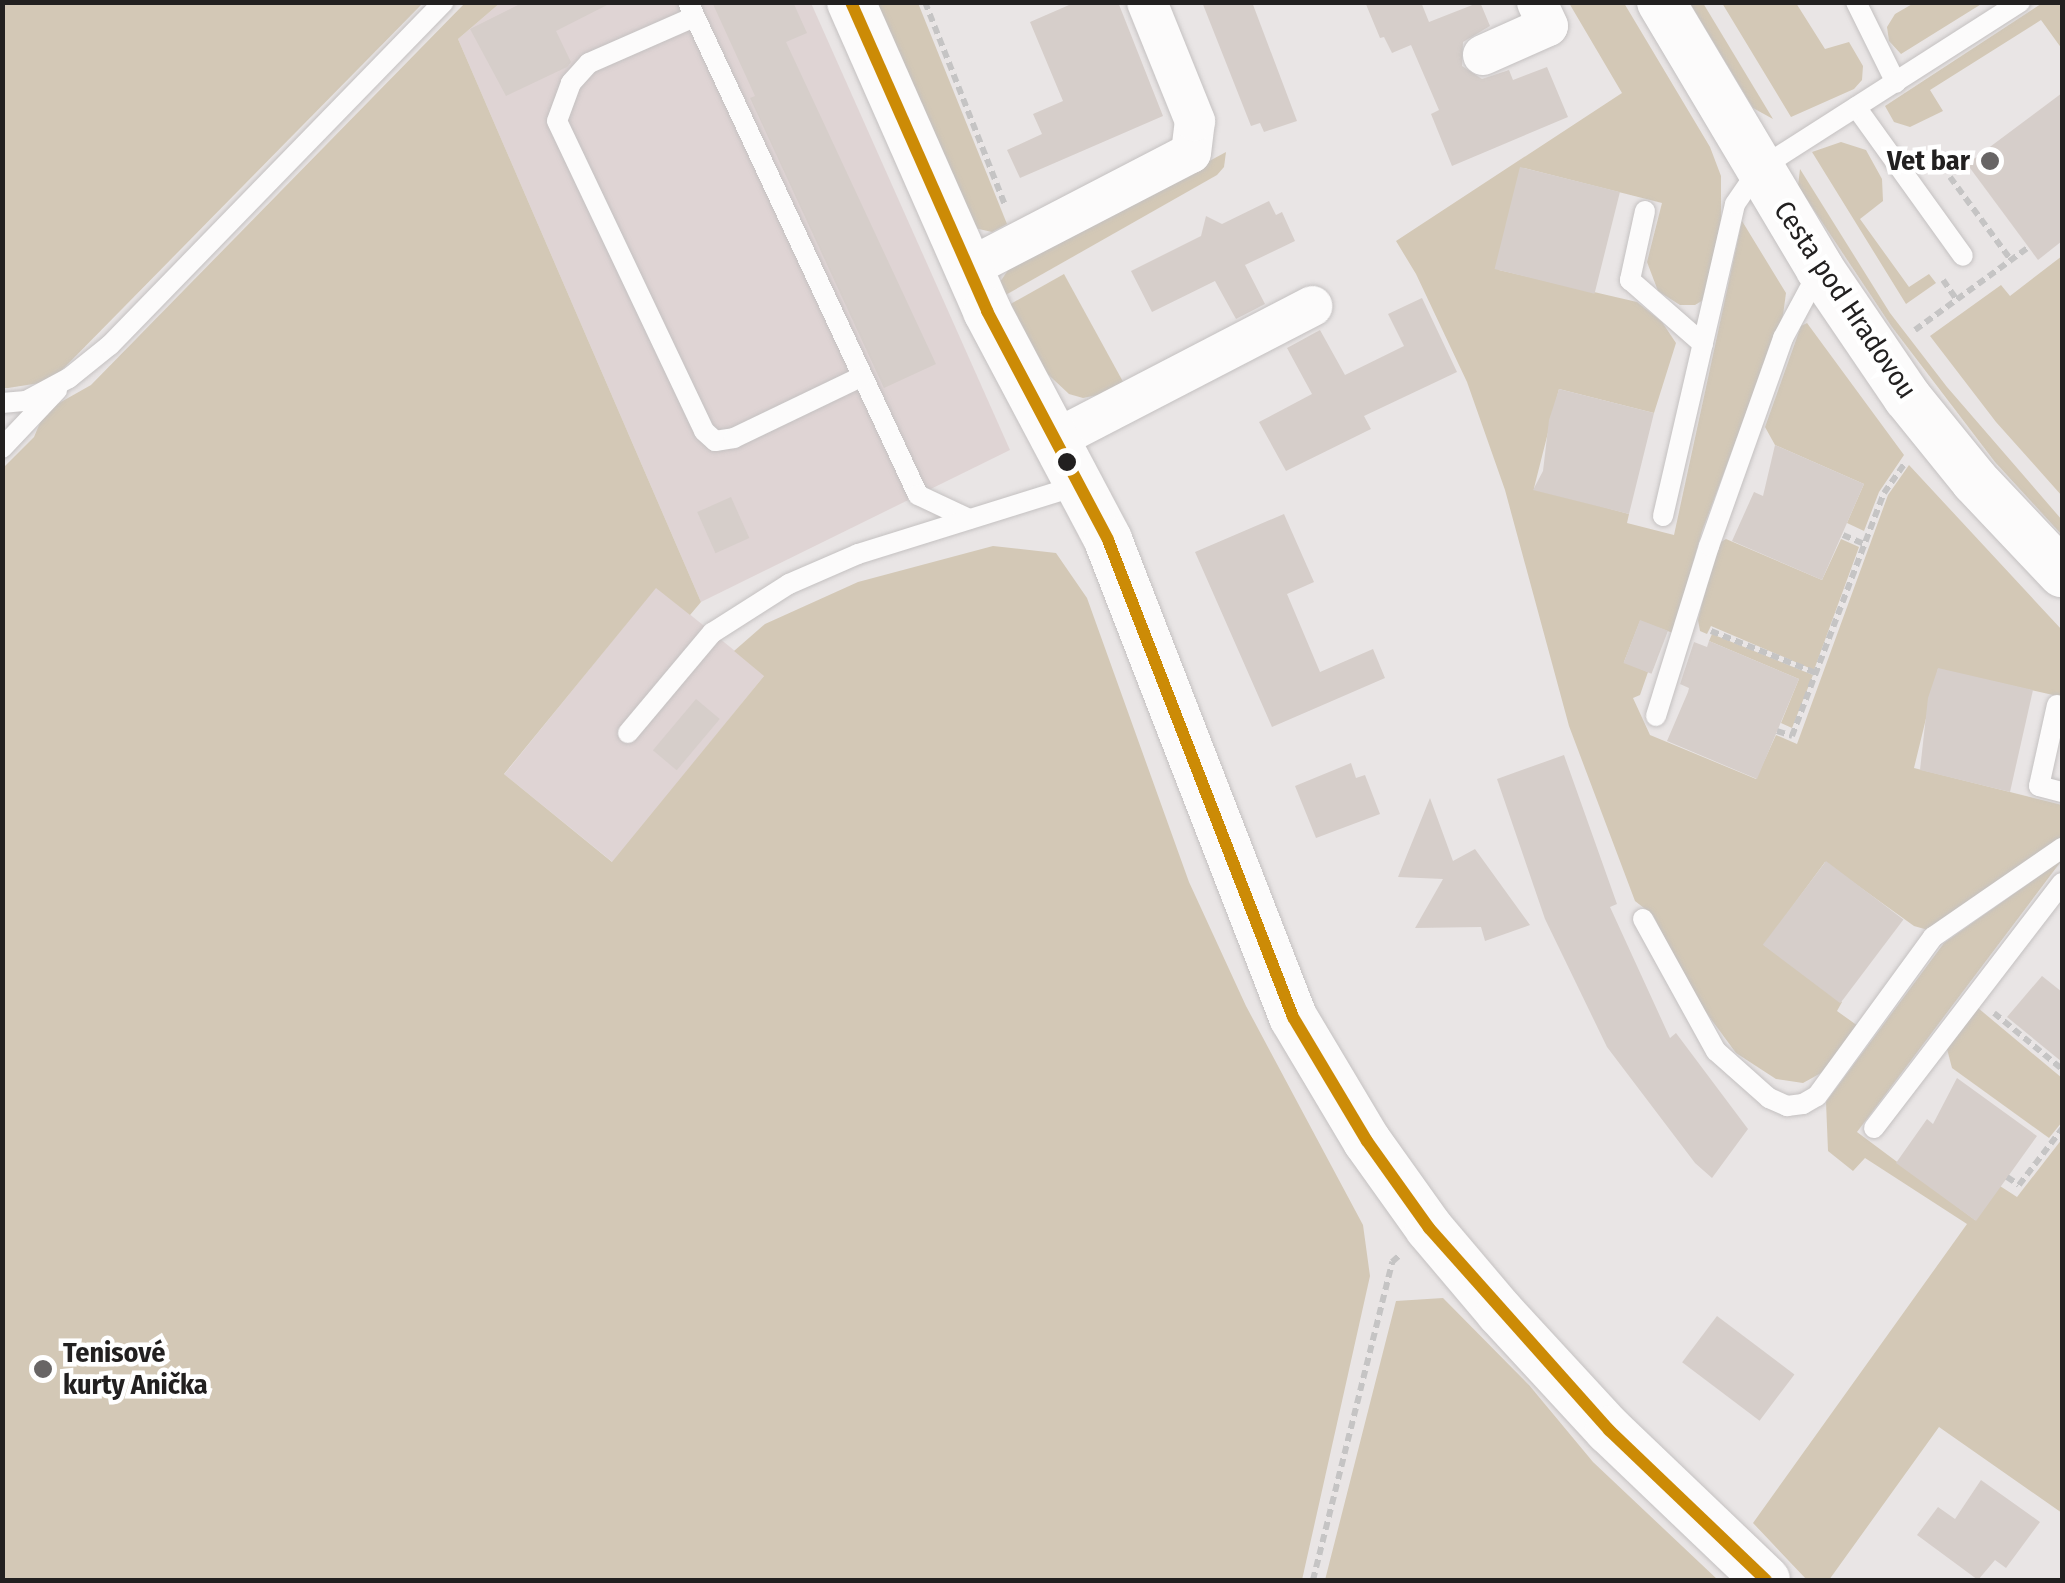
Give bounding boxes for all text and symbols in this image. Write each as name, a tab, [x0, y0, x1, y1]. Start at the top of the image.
place label: Vet bar	[1887, 144, 1970, 178]
marker: Vet bar	[1979, 150, 2001, 172]
street label: Cesta pod Hradovou	[1767, 195, 1923, 405]
unlabelled marker	[1057, 452, 1077, 472]
place label: Tenisové kurty Anička	[63, 1336, 208, 1402]
marker: Tenisové kurty Anička	[32, 1358, 54, 1380]

